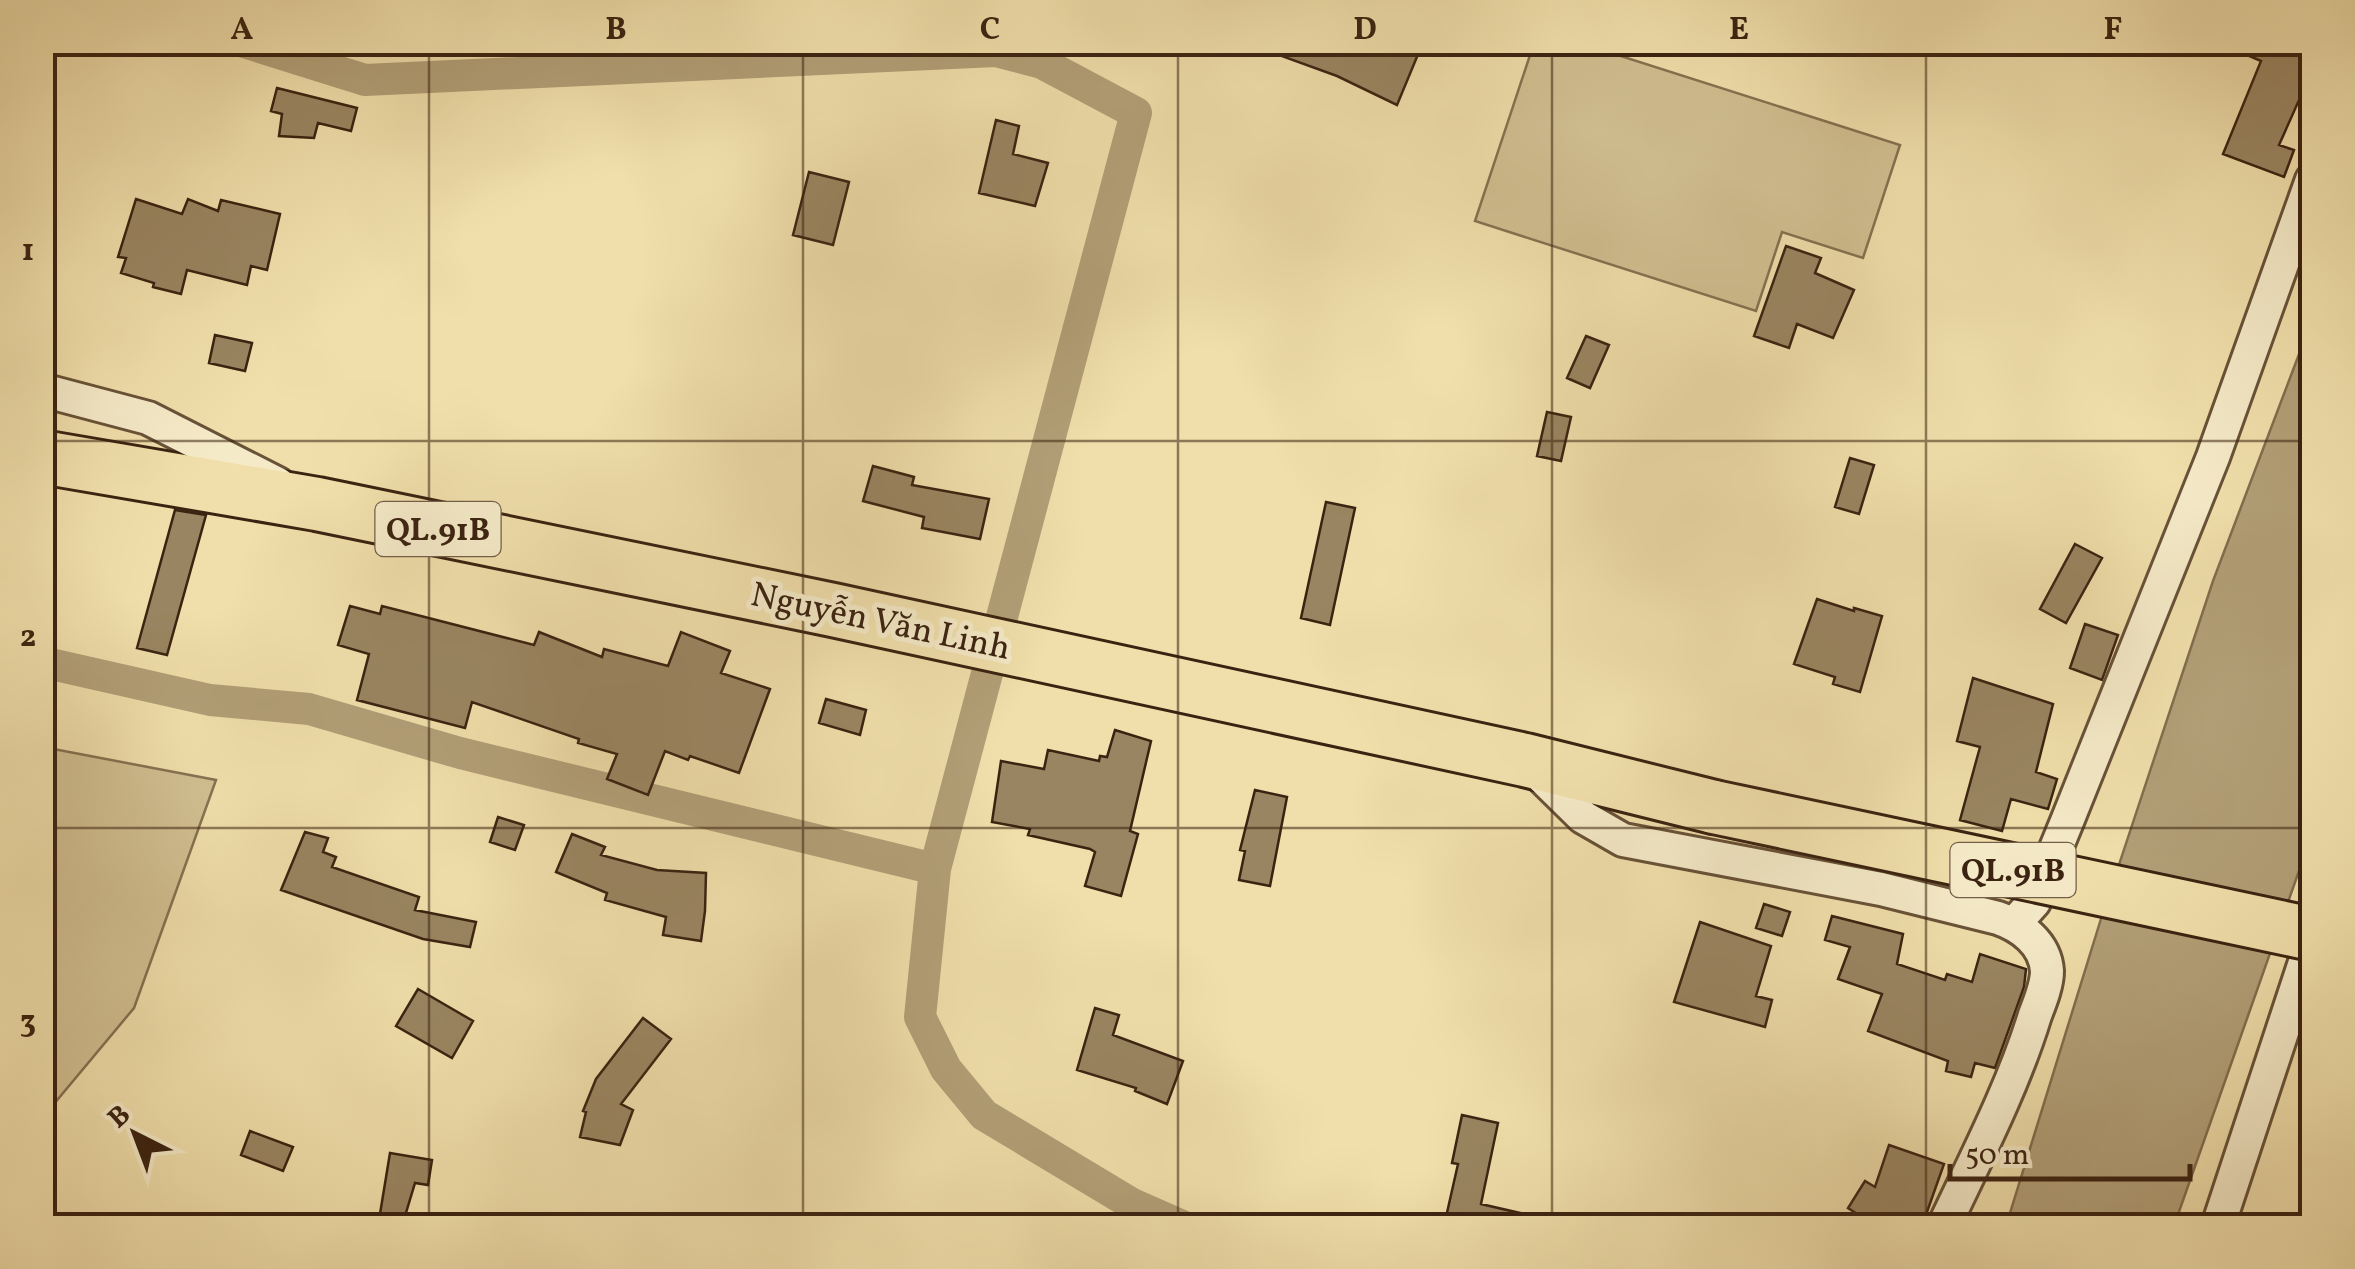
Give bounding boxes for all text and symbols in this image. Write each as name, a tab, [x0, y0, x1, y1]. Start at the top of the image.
text: A	[231, 9, 254, 53]
text: B	[605, 9, 627, 53]
text: C	[980, 9, 1000, 53]
text: D	[1353, 9, 1377, 53]
text: E	[1729, 9, 1749, 53]
text: F	[2104, 9, 2123, 53]
text: 1	[22, 230, 34, 274]
road number: QL.91B	[376, 502, 500, 556]
street label: Nguyễn Văn Linh	[746, 572, 1015, 674]
text: 2	[20, 616, 36, 660]
road number: QL.91B	[1950, 843, 2076, 897]
text: 3	[20, 1002, 36, 1046]
north arrow	[85, 1084, 185, 1184]
text: B	[100, 1097, 140, 1138]
scale bar	[1950, 1119, 2190, 1181]
text: 50 m	[1965, 1135, 2029, 1177]

